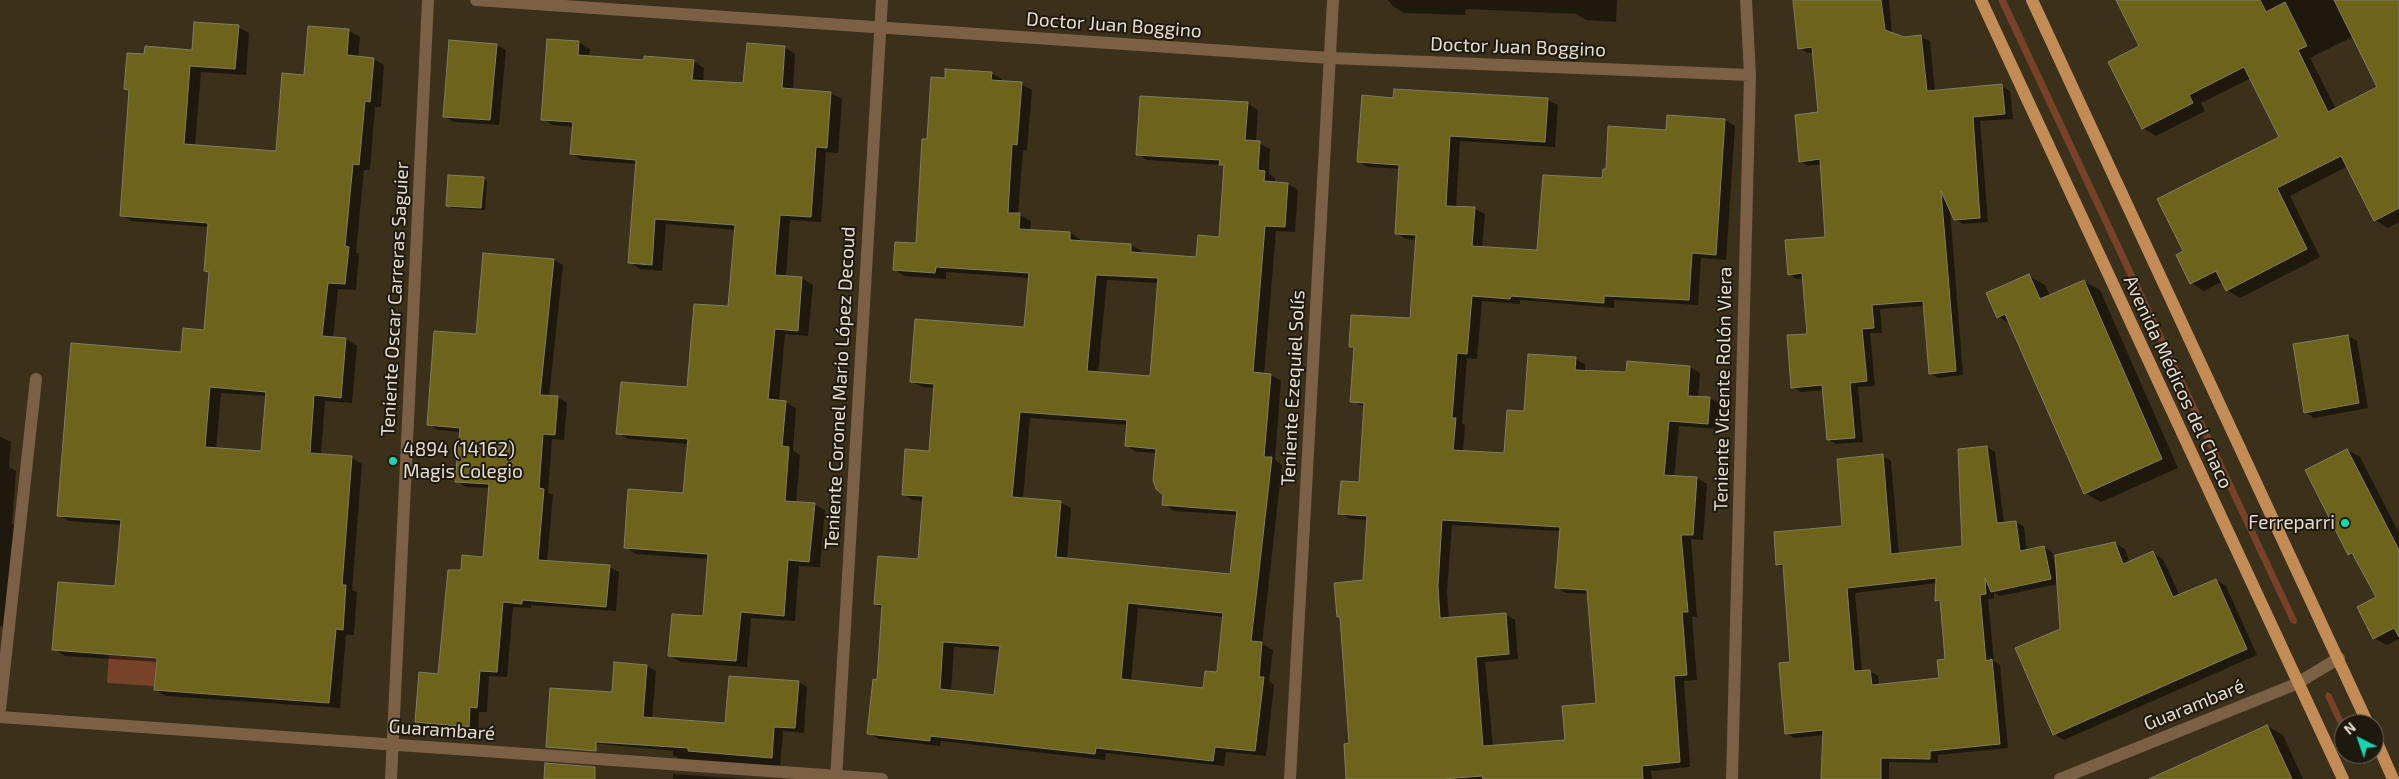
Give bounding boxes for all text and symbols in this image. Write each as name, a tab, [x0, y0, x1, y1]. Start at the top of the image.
street label: Doctor Juan Boggino	[1025, 7, 1203, 43]
street label: Doctor Juan Boggino	[1430, 33, 1606, 61]
street label: Teniente Oscar Carreras Saguier	[376, 161, 414, 437]
street label: Teniente Coronel Mario López Decoud	[820, 226, 860, 550]
street label: Teniente Vicente Rolón Viera	[1709, 266, 1737, 512]
street label: Avenida Médicos del Chaco	[2119, 272, 2237, 492]
street label: Teniente Ezequiel Solís	[1276, 289, 1310, 487]
place label: 4894 (14162) Magis Colegio	[403, 439, 523, 483]
marker: 4894 (14162) Magis Colegio	[387, 455, 399, 467]
place label: Ferreparri	[2248, 512, 2335, 534]
marker: Ferreparri	[2339, 517, 2351, 529]
street label: Guarambaré	[2140, 674, 2248, 736]
north arrow	[2334, 714, 2384, 764]
street label: Guarambaré	[388, 715, 496, 745]
text: N	[2340, 718, 2359, 738]

